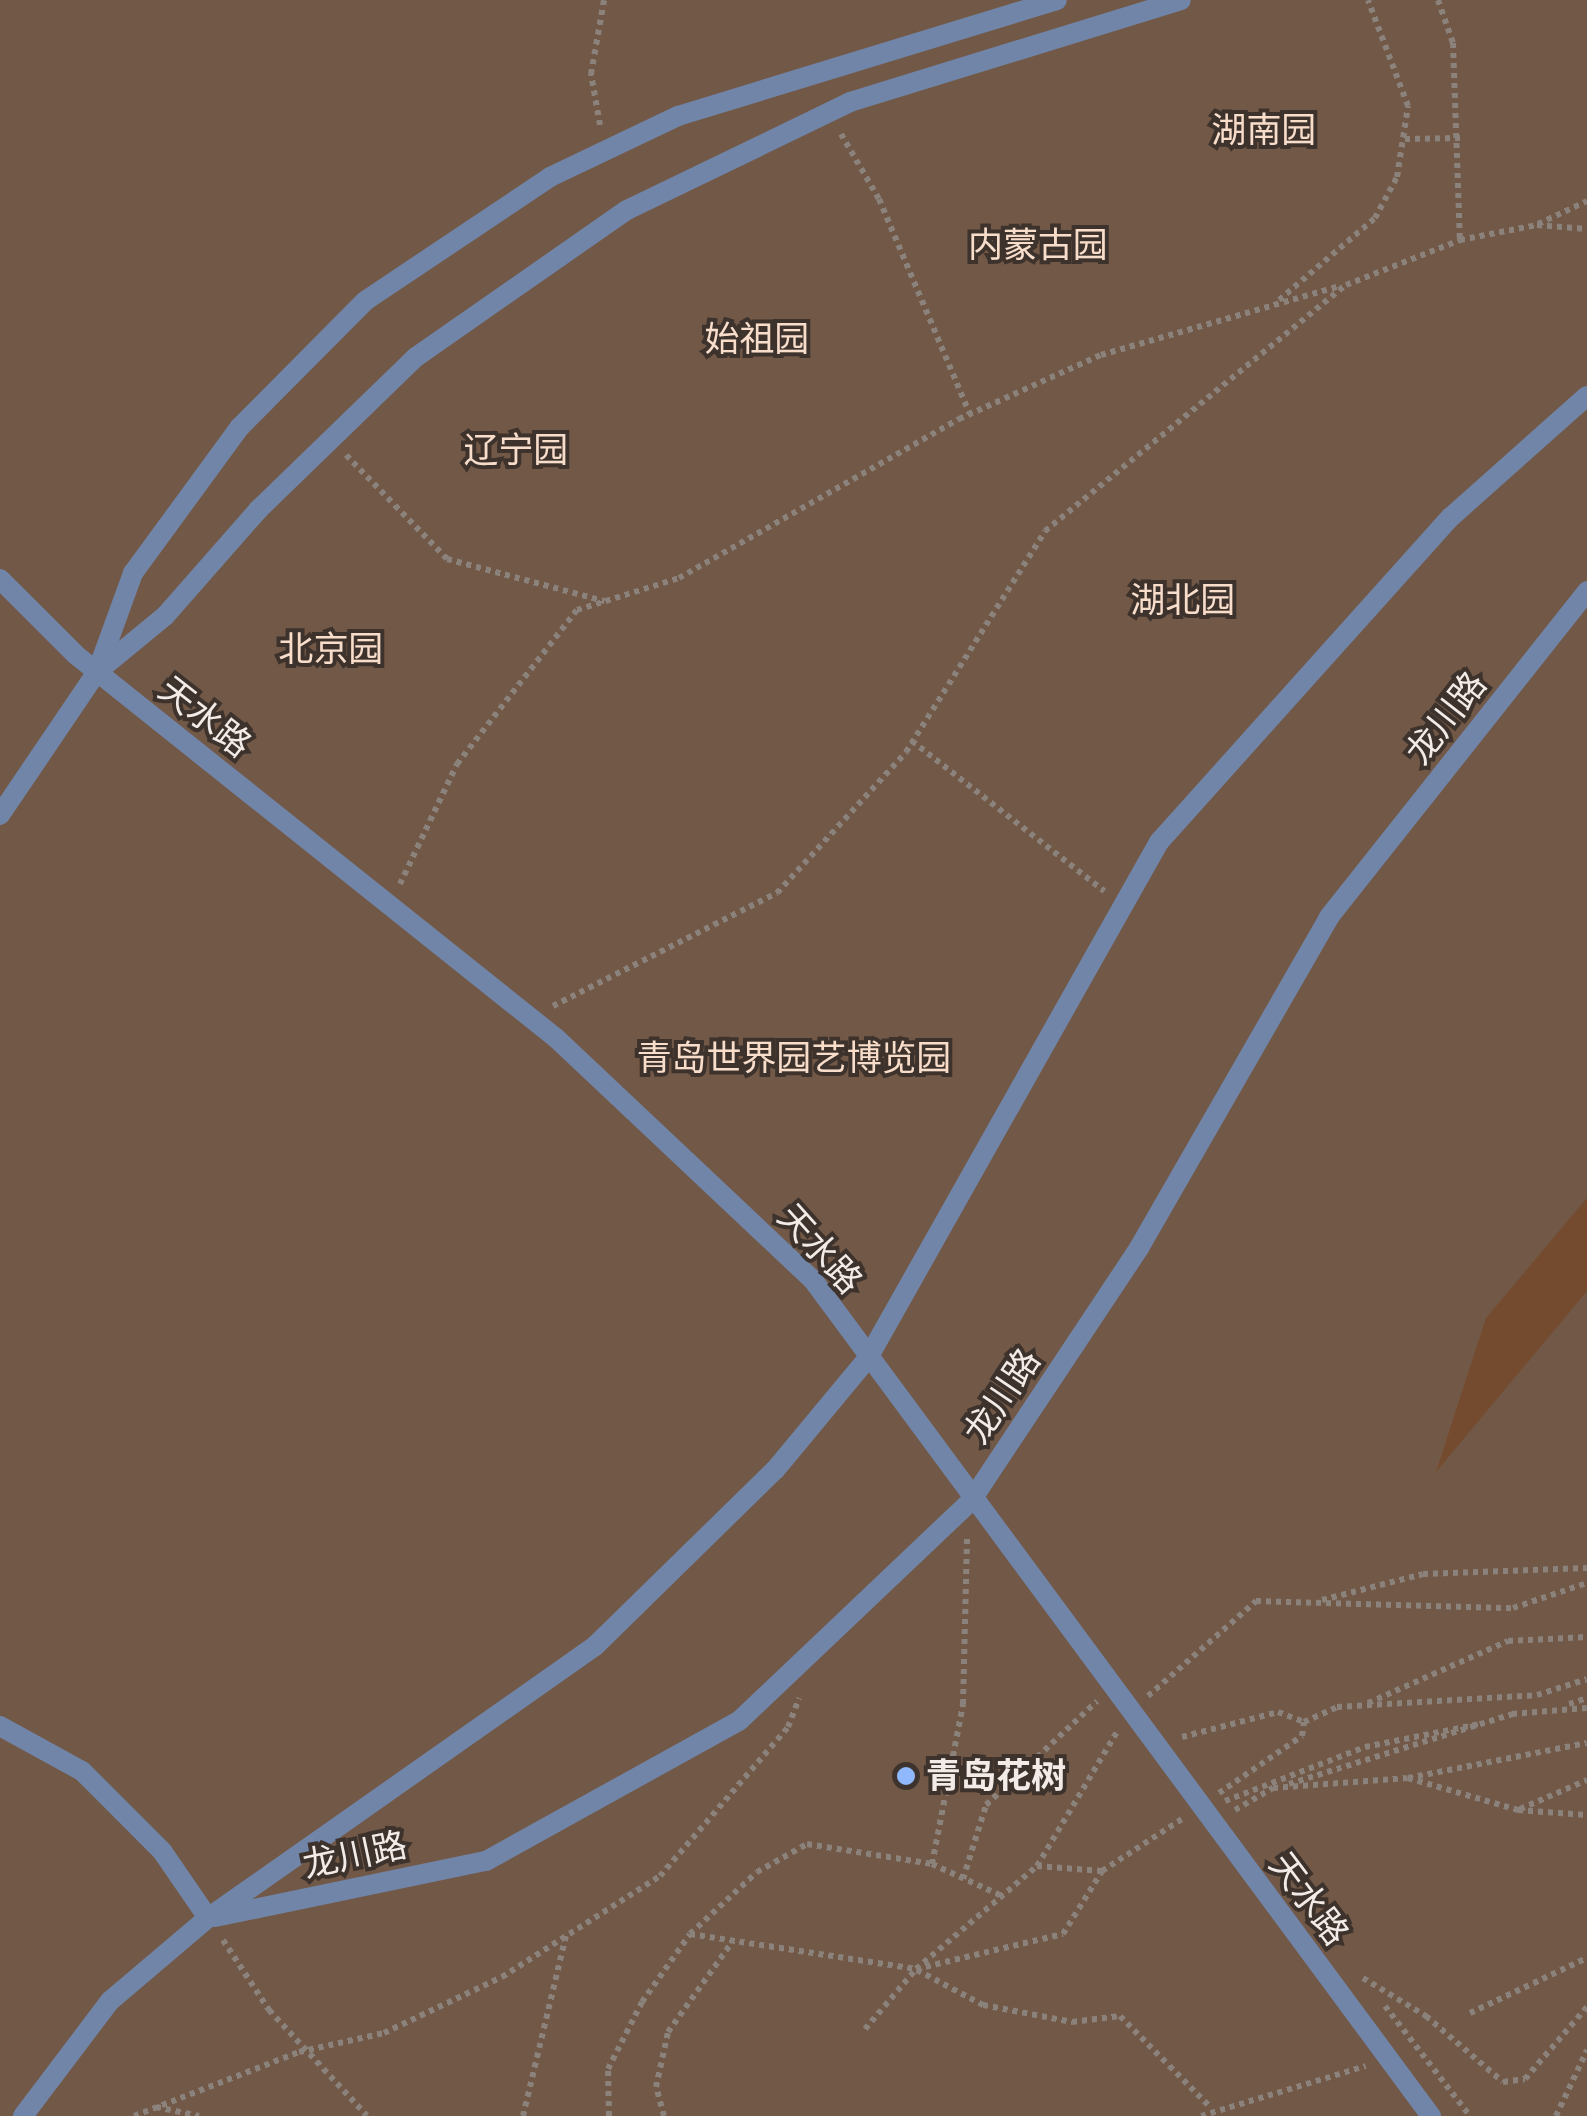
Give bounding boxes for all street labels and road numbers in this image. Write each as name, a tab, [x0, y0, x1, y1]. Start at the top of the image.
street label: 龙川路	[1397, 664, 1495, 772]
street label: 天水路	[151, 668, 259, 766]
street label: 天水路	[769, 1196, 871, 1302]
street label: 龙川路	[955, 1341, 1049, 1451]
street label: 龙川路	[299, 1824, 411, 1886]
street label: 天水路	[1261, 1844, 1357, 1954]

